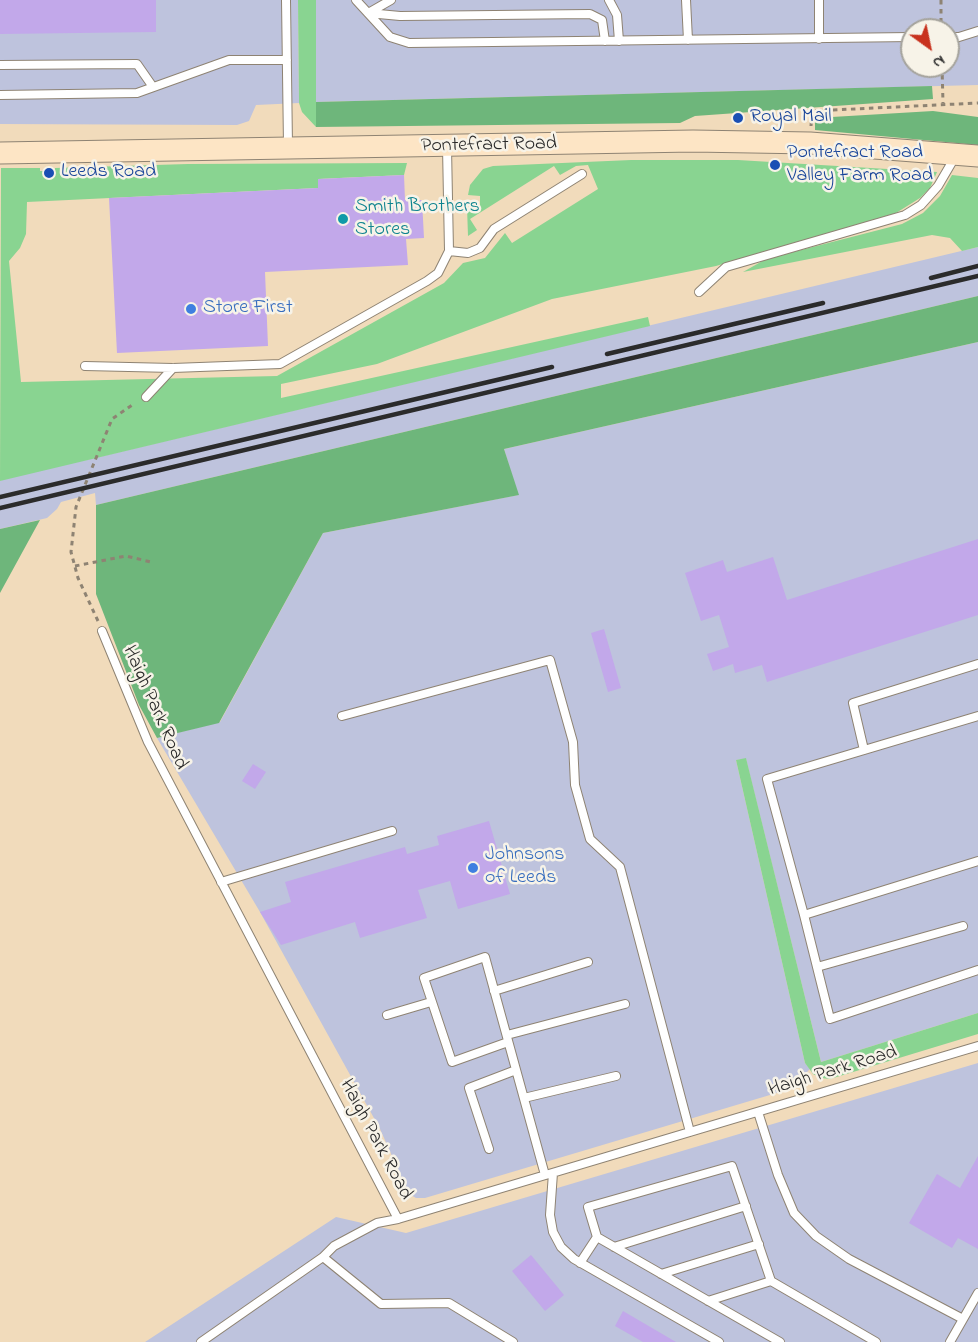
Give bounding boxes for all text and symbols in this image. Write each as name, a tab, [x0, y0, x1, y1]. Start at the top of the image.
north arrow	[900, 18, 960, 78]
text: N	[928, 48, 950, 74]
place label: Royal Mail	[750, 106, 832, 130]
marker: Royal Mail	[731, 111, 745, 125]
street label: Pontefract Road	[421, 133, 557, 159]
place label: Pontefract Road Valley Farm Road	[787, 142, 933, 189]
marker: Pontefract Road Valley Farm Road	[768, 158, 782, 172]
place label: Leeds Road	[61, 161, 156, 185]
marker: Leeds Road	[42, 166, 56, 180]
place label: Smith Brothers Stores	[355, 196, 480, 243]
marker: Smith Brothers Stores	[336, 212, 350, 226]
place label: Store First	[203, 297, 293, 321]
marker: Store First	[184, 302, 198, 316]
street label: Haigh Park Road	[116, 642, 192, 774]
place label: Johnsons of Leeds	[485, 844, 565, 891]
marker: Johnsons of Leeds	[466, 861, 480, 875]
street label: Haigh Park Road	[766, 1041, 900, 1103]
street label: Haigh Park Road	[333, 1075, 417, 1205]

